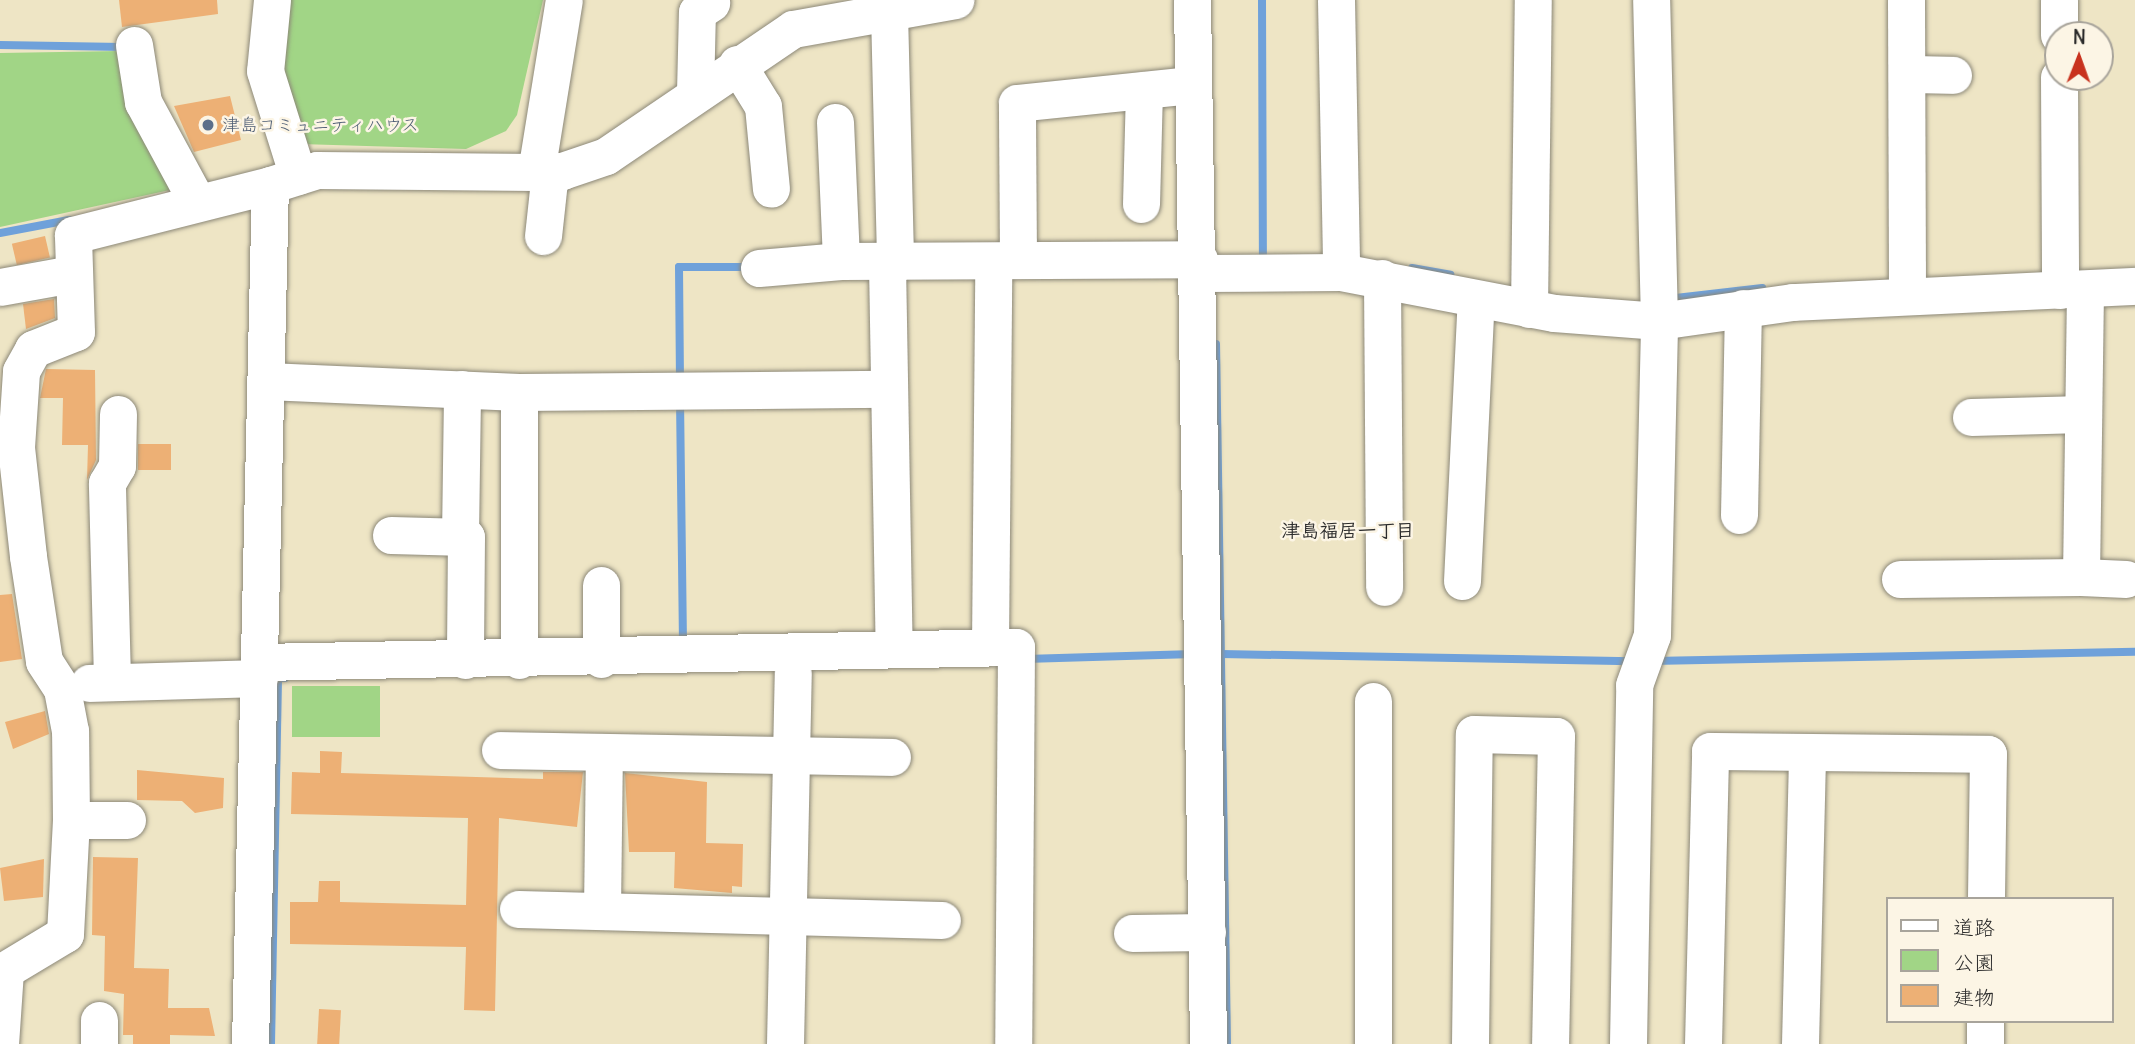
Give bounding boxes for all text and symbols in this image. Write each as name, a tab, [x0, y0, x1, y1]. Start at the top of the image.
north arrow	[2044, 21, 2114, 91]
text: N	[2073, 25, 2086, 49]
place label: 津島コミュニティハウス	[222, 114, 420, 136]
marker: 津島コミュニティハウス	[200, 117, 216, 133]
district label: 津島福居一丁目	[1282, 520, 1414, 542]
legend	[1886, 897, 2114, 1023]
text: 道路	[1953, 914, 1995, 941]
text: 公園	[1953, 949, 1995, 976]
text: 建物	[1953, 984, 1995, 1011]

